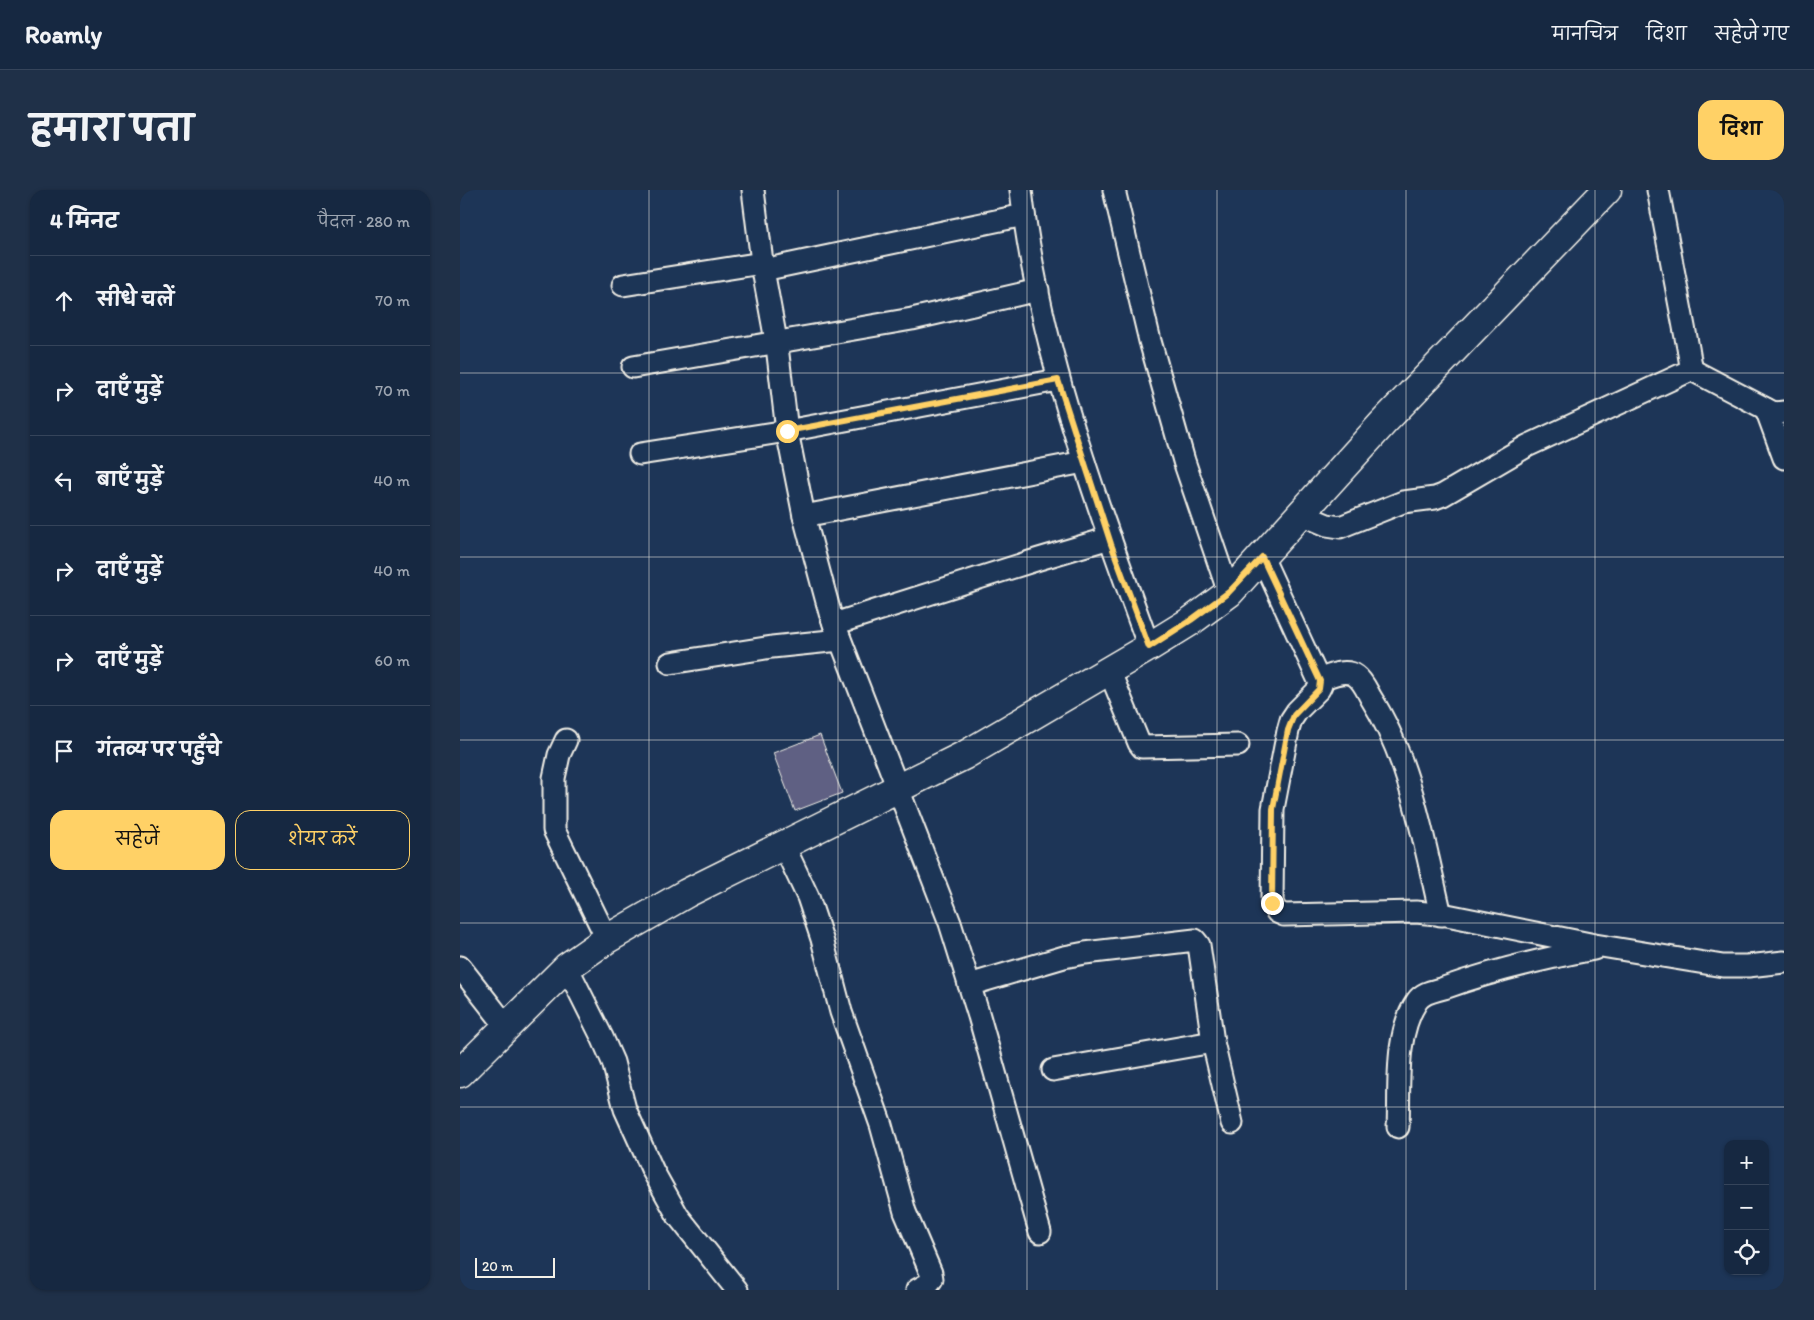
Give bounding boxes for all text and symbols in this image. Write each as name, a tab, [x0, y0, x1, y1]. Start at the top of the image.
text: Roamly	[25, 20, 102, 49]
text: मानचित्र	[1552, 23, 1618, 45]
text: दिशा	[1646, 23, 1687, 45]
text: सहेजे गए	[1715, 23, 1789, 45]
button: दिशा	[1698, 100, 1784, 160]
text: हमारा पता	[30, 107, 193, 149]
text: 4 मिनट	[50, 208, 118, 233]
text: पैदल · 280 m	[318, 212, 410, 231]
icon: ahead	[50, 287, 78, 315]
text: सीधे चलें	[97, 288, 174, 311]
text: 70 m	[375, 291, 410, 310]
icon: right	[50, 377, 78, 405]
text: दाएँ मुड़ें	[97, 378, 163, 401]
text: 70 m	[375, 381, 410, 400]
route start	[776, 420, 799, 443]
icon: left	[50, 467, 78, 495]
text: बाएँ मुड़ें	[97, 468, 163, 491]
text: 40 m	[373, 471, 410, 490]
icon: right	[50, 557, 78, 585]
text: दाएँ मुड़ें	[97, 558, 163, 581]
text: 40 m	[373, 561, 410, 580]
icon: right	[50, 647, 78, 675]
text: दाएँ मुड़ें	[97, 648, 163, 671]
text: 60 m	[375, 651, 410, 670]
icon: arrive	[50, 737, 78, 765]
text: गंतव्य पर पहुँचे	[97, 738, 221, 761]
button: सहेजें	[50, 810, 225, 870]
button: शेयर करें	[235, 810, 410, 870]
route end	[1261, 892, 1284, 915]
map controls	[1724, 1140, 1769, 1275]
button: +	[1724, 1140, 1769, 1185]
button: −	[1724, 1185, 1769, 1230]
button: locate	[1724, 1230, 1769, 1275]
scale bar	[475, 1255, 555, 1278]
text: 20 m	[482, 1258, 513, 1275]

